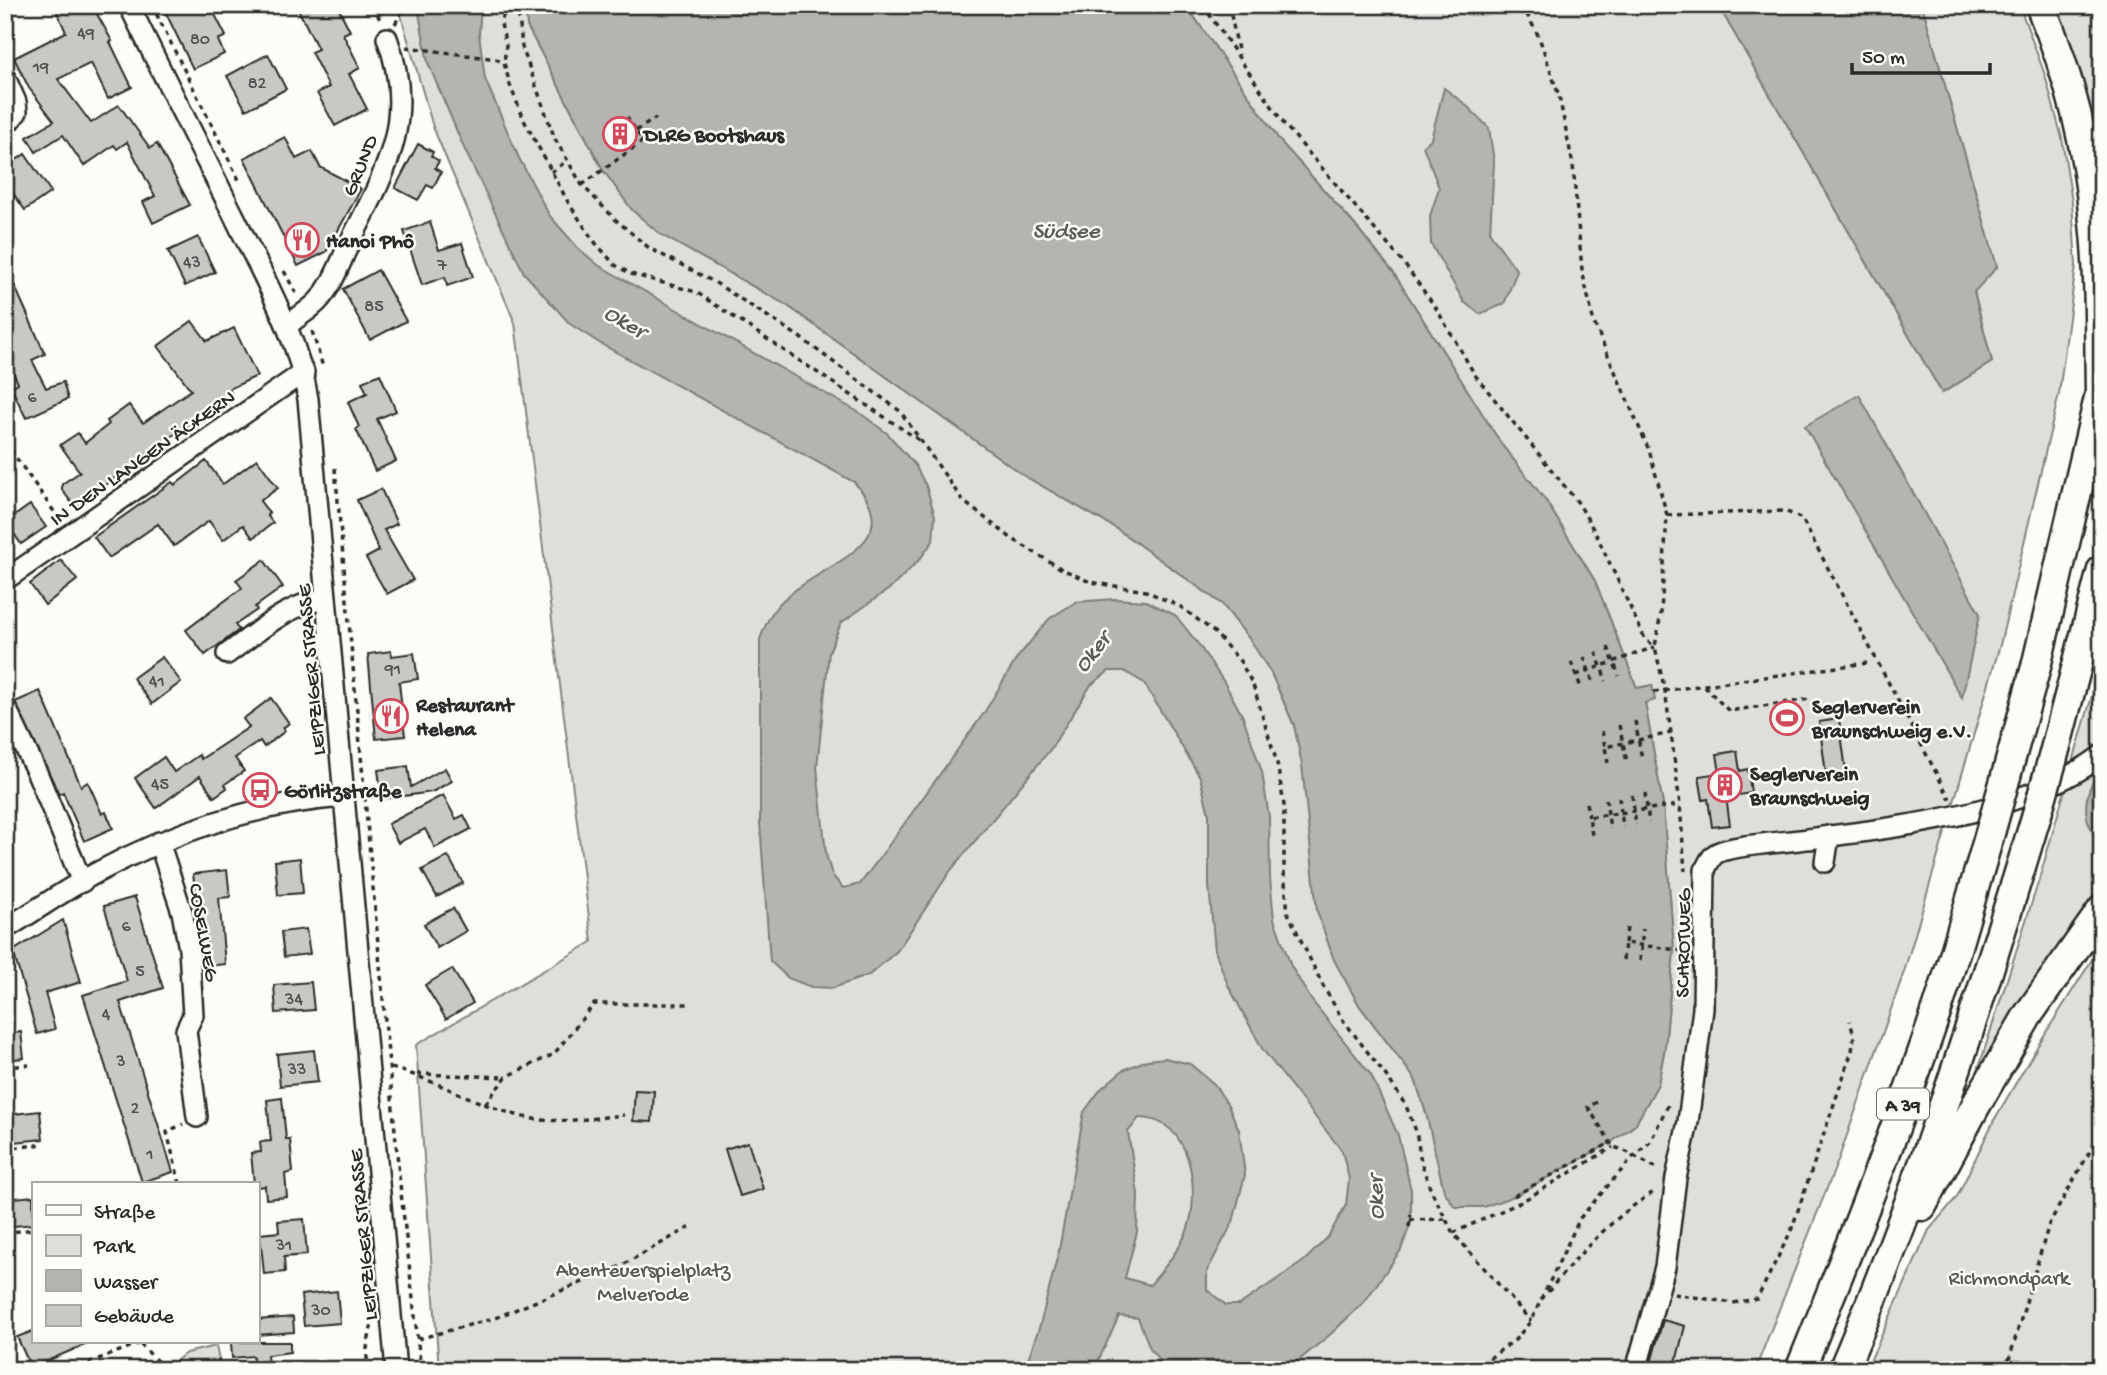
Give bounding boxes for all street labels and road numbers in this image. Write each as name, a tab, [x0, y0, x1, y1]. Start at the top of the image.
street label: GRUND	[339, 132, 386, 201]
street label: IN DEN LANGEN ÄCKERN	[46, 386, 242, 534]
street label: LEIPZIGER STRASSE	[293, 582, 333, 757]
street label: COSELWEG	[181, 882, 223, 984]
street label: SCHROTWEG	[1672, 888, 1699, 998]
road number: A 39	[1877, 1088, 1929, 1120]
street label: LEIPZIGER STRASSE	[345, 1147, 385, 1322]

